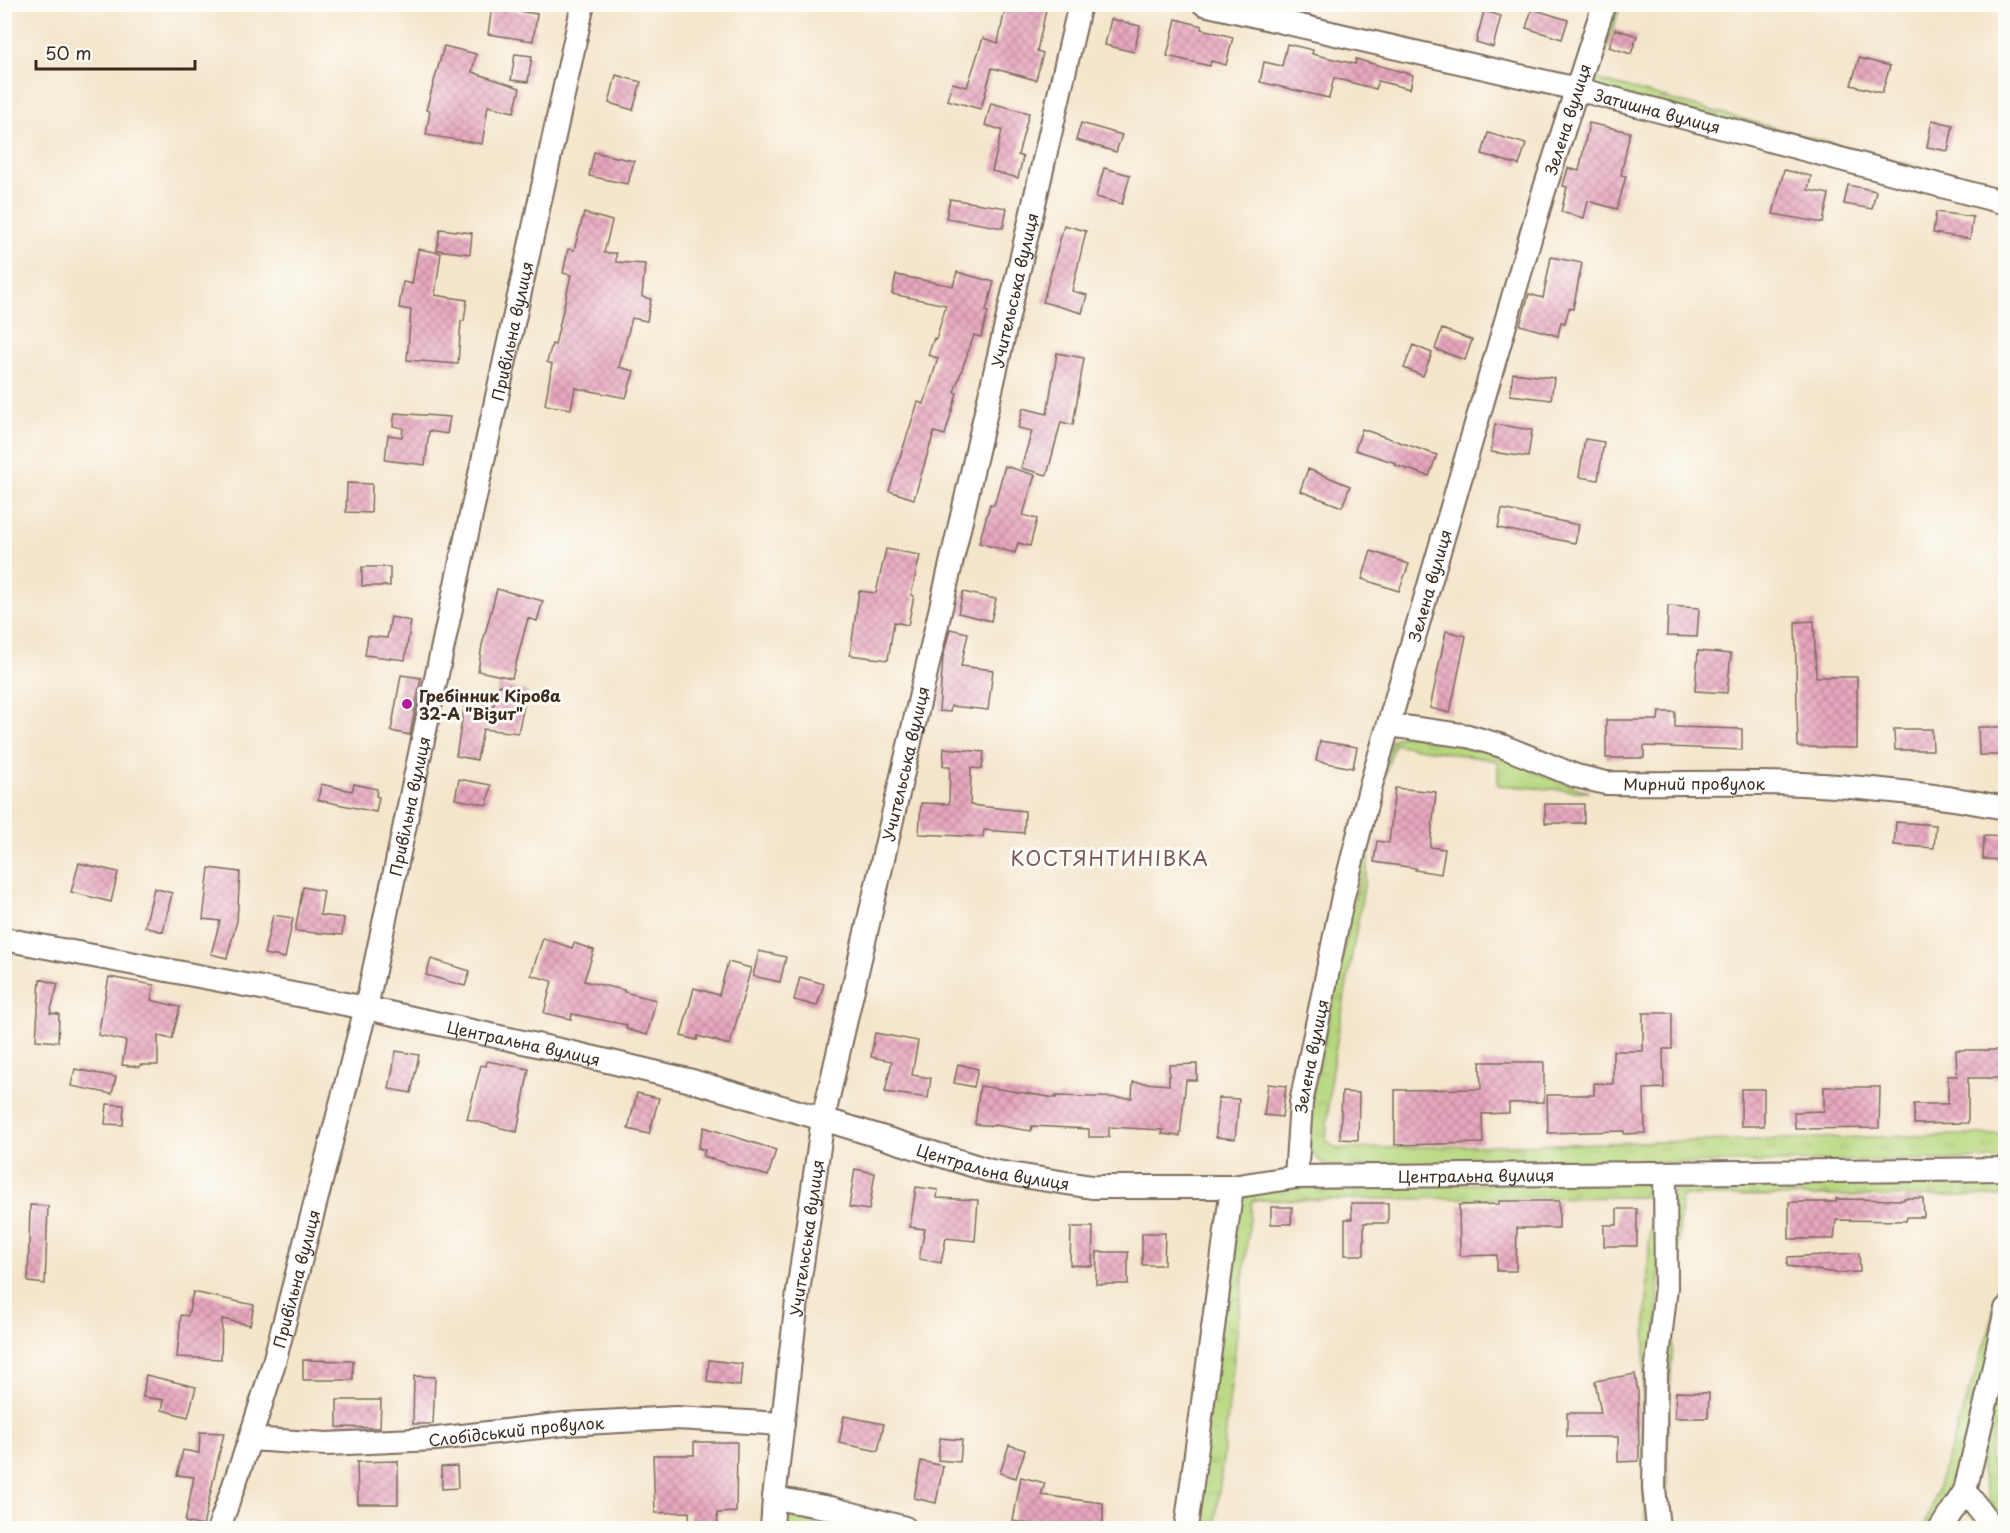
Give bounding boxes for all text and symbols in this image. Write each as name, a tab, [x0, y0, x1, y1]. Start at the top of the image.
scale bar	[36, 33, 195, 71]
text: 50 m	[45, 39, 92, 66]
street label: Зелена вулиця	[1538, 60, 1596, 178]
street label: Затишна вулиця	[1592, 82, 1723, 139]
street label: Учительська вулиця	[985, 210, 1044, 370]
street label: Привільна вулиця	[484, 259, 538, 403]
street label: Зелена вулиця	[1401, 526, 1457, 644]
place label: Гребінник Кірова 32-А "Візит"	[419, 683, 561, 725]
street label: Учительська вулиця	[875, 684, 934, 843]
marker: Гребінник Кірова 32-А "Візит"	[400, 697, 414, 711]
street label: Привільна вулиця	[382, 734, 435, 878]
street label: Мирний провулок	[1623, 771, 1766, 795]
district label: КОСТЯНТИНІВКА	[1011, 843, 1209, 873]
street label: Зелена вулиця	[1288, 997, 1334, 1114]
street label: Центральна вулиця	[445, 1014, 603, 1071]
street label: Центральна вулиця	[914, 1137, 1071, 1195]
street label: Учительська вулиця	[783, 1158, 829, 1318]
street label: Центральна вулиця	[1398, 1162, 1554, 1188]
street label: Привільна вулиця	[266, 1207, 325, 1351]
street label: Слобідський провулок	[428, 1410, 605, 1451]

